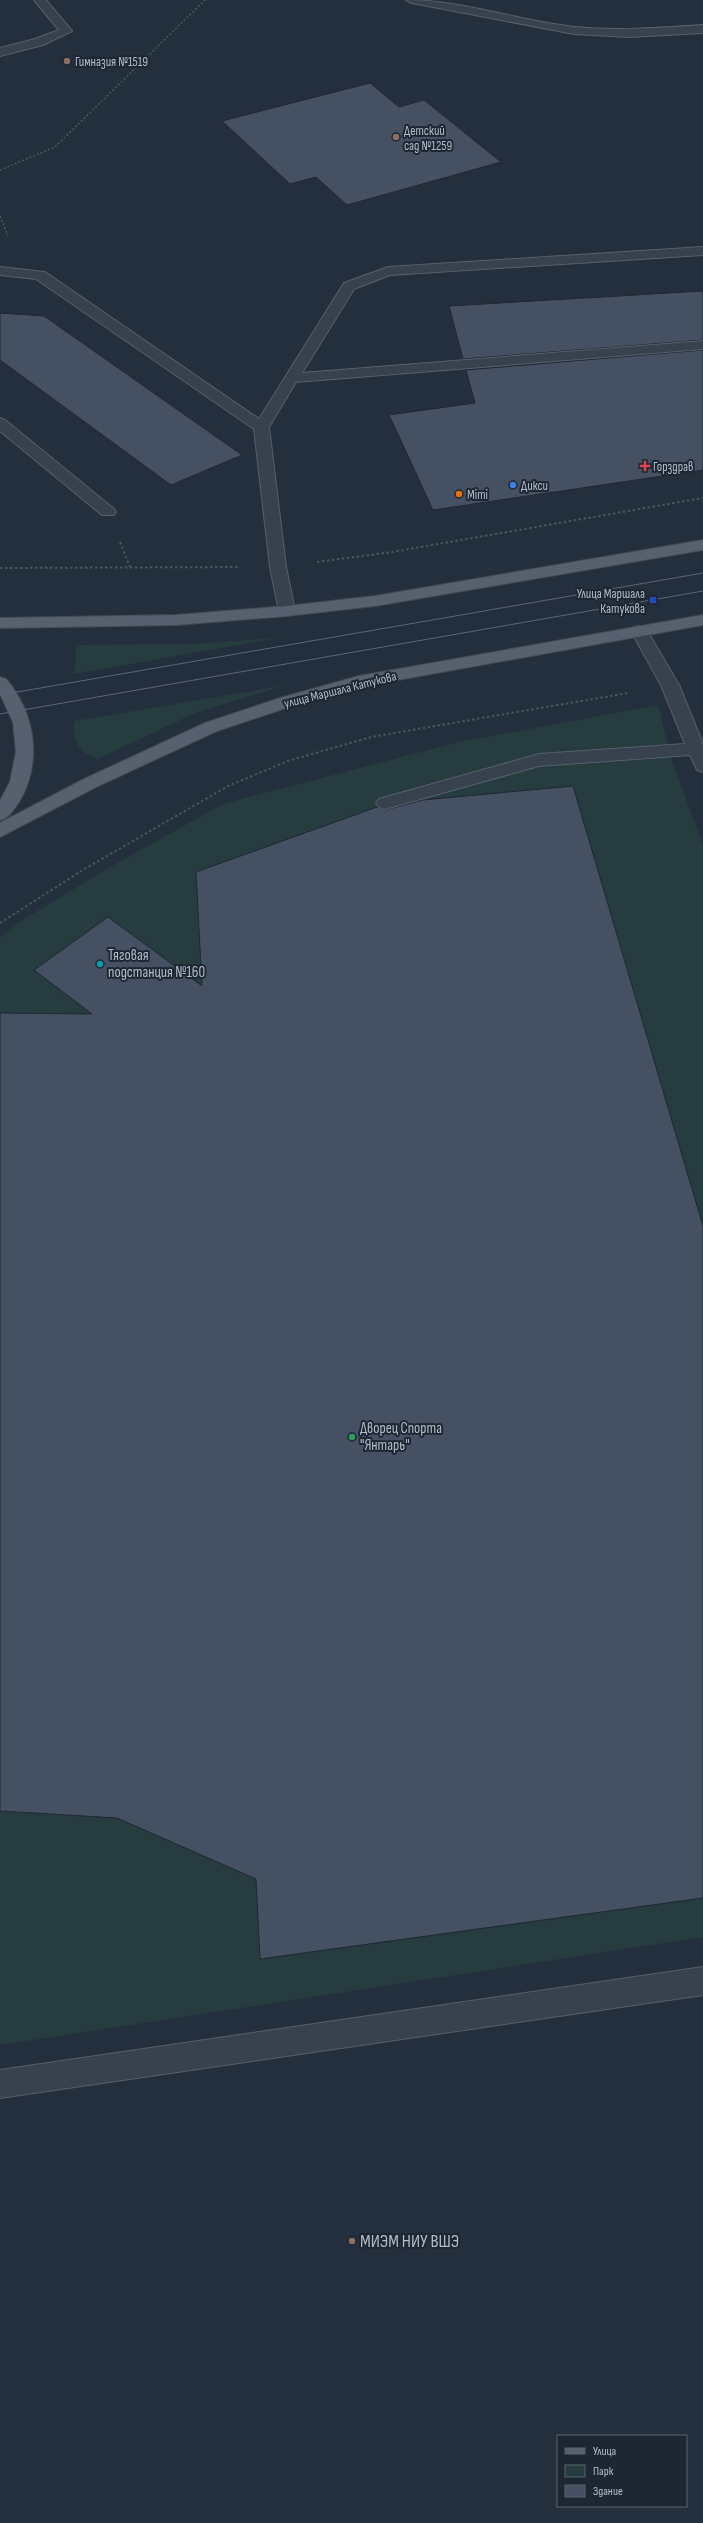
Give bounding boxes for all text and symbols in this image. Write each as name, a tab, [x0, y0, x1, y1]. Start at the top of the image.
place label: Гимназия №1519	[75, 54, 148, 70]
marker: Гимназия №1519	[62, 56, 72, 66]
place label: Детский сад №1259	[404, 123, 453, 154]
marker: Детский сад №1259	[391, 132, 401, 142]
place label: Горздрав	[653, 459, 693, 475]
marker: Горздрав	[640, 461, 650, 471]
place label: Дикси	[521, 478, 548, 494]
marker: Дикси	[508, 480, 518, 490]
place label: Mimi	[467, 487, 488, 503]
marker: Mimi	[454, 489, 464, 499]
place label: Улица Маршала Катукова	[577, 586, 645, 617]
marker: Улица Маршала Катукова	[648, 595, 658, 605]
street label: улица Маршала Катукова	[282, 668, 398, 712]
place label: Тяговая подстанция №160	[108, 946, 205, 982]
marker: Тяговая подстанция №160	[95, 959, 105, 969]
place label: Дворец Спорта "Янтарь"	[360, 1419, 442, 1455]
marker: Дворец Спорта "Янтарь"	[347, 1432, 357, 1442]
place label: МИЭМ НИУ ВШЭ	[360, 2231, 459, 2252]
marker: МИЭМ НИУ ВШЭ	[347, 2236, 357, 2246]
legend	[557, 2435, 687, 2507]
text: Улица	[593, 2444, 617, 2459]
text: Парк	[593, 2464, 614, 2479]
text: Здание	[593, 2484, 623, 2499]

